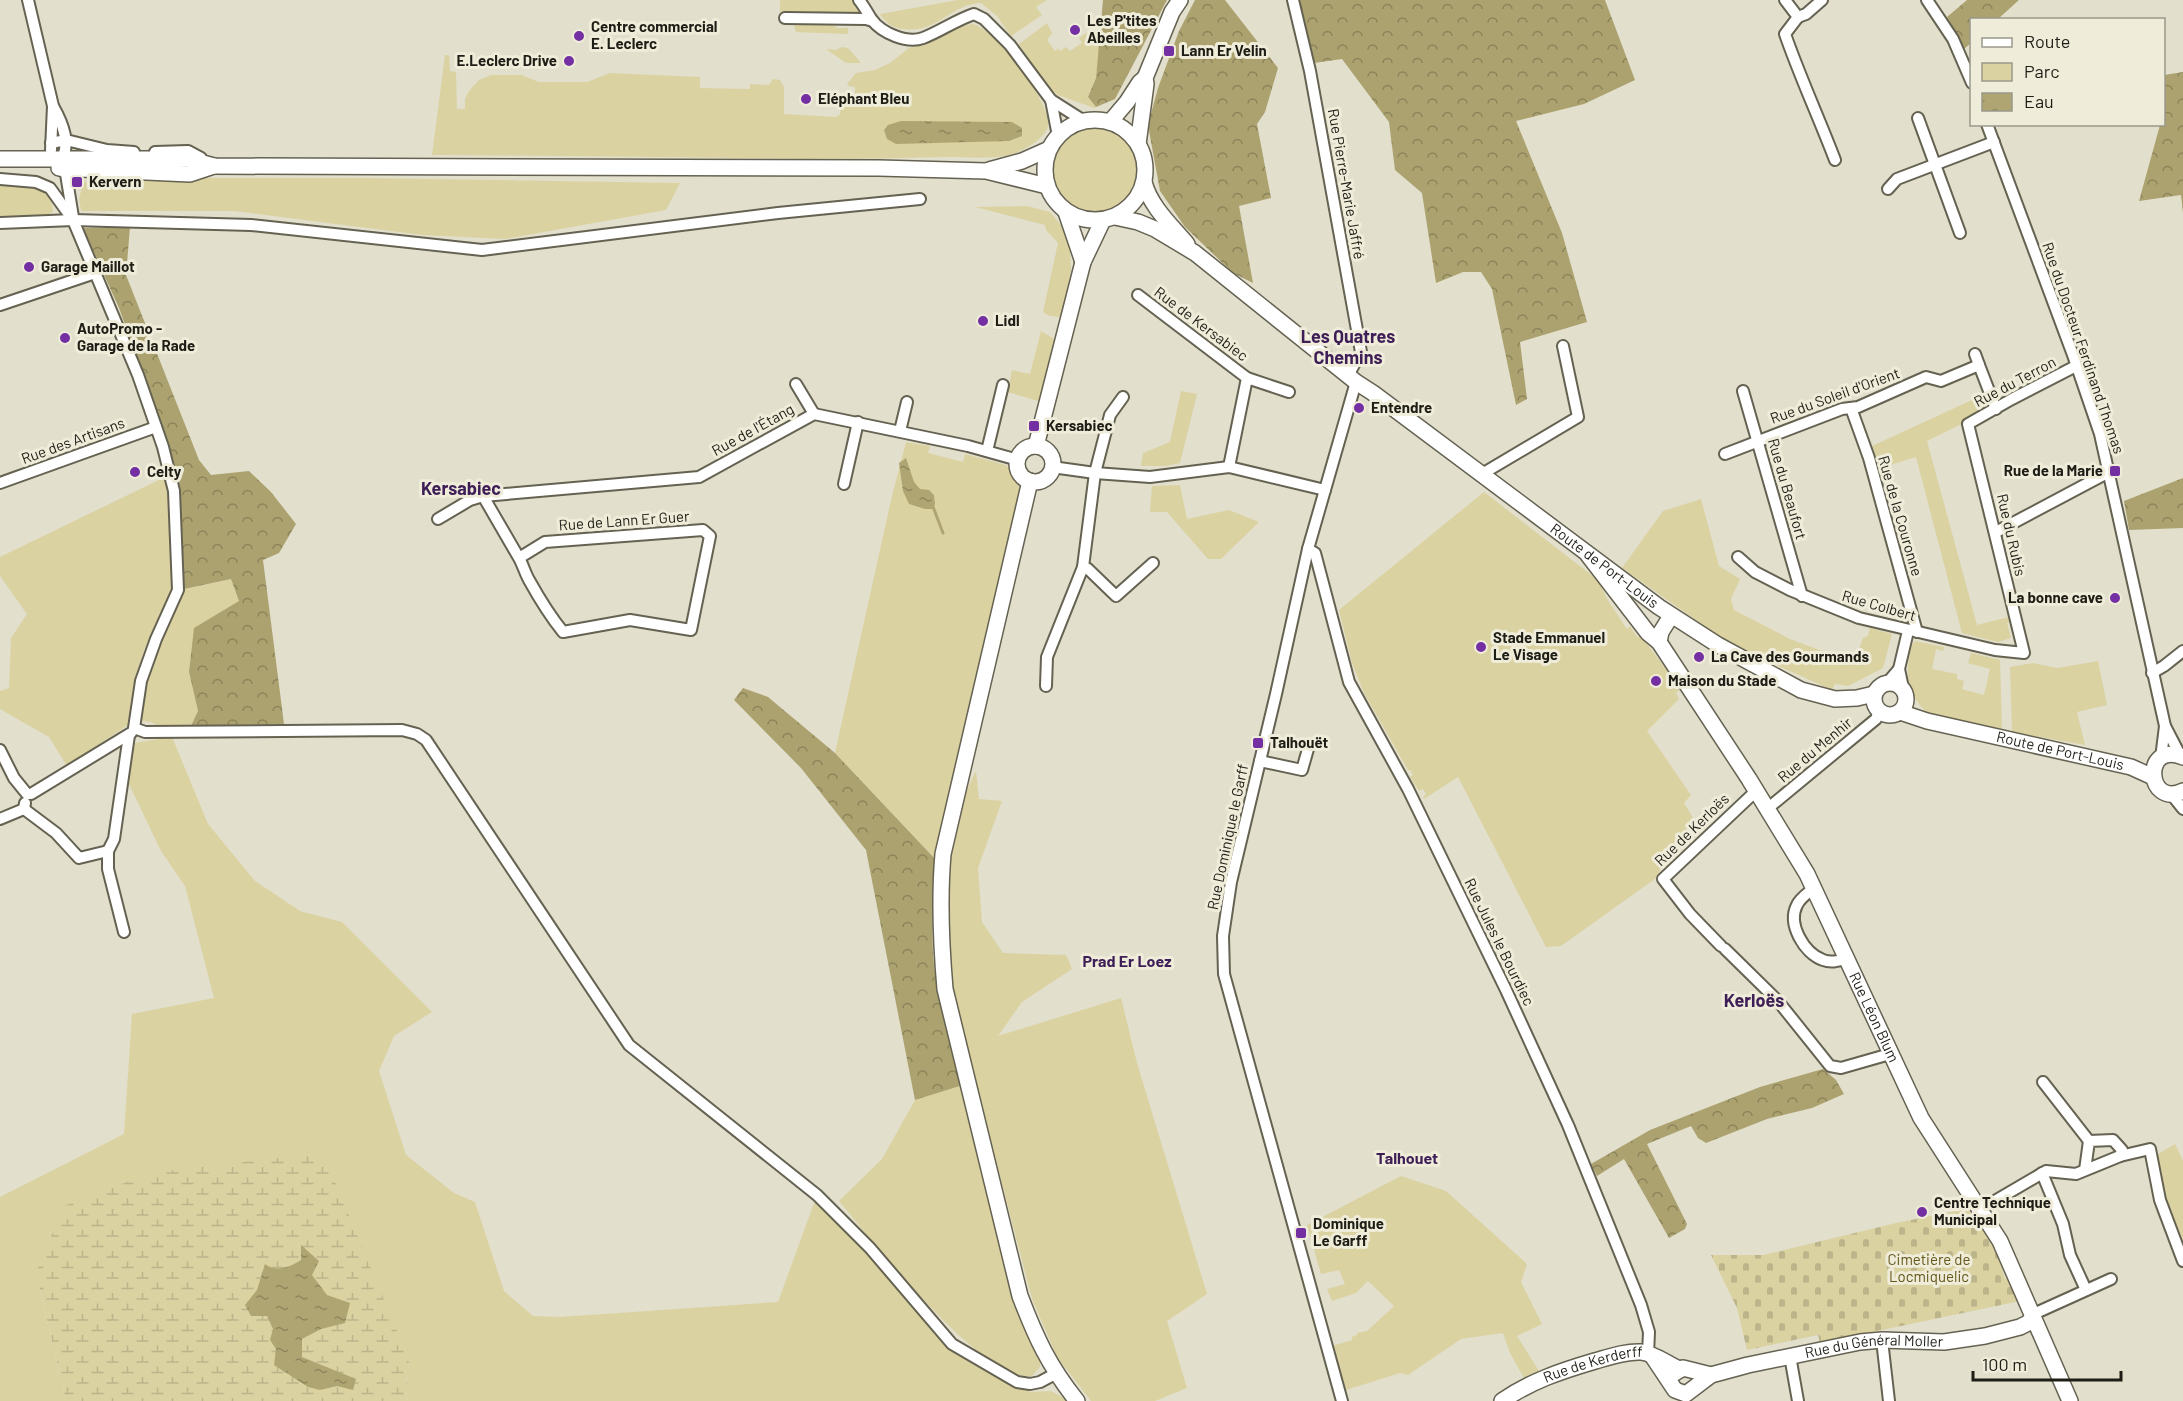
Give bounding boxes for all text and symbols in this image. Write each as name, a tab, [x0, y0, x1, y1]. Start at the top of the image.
place label: Les P'tites Abeilles	[1087, 11, 1157, 46]
place label: Centre commercial E. Leclerc	[591, 17, 717, 52]
legend	[1970, 18, 2165, 126]
marker: Les P'tites Abeilles	[1068, 23, 1082, 37]
marker: Centre commercial E. Leclerc	[572, 29, 586, 43]
text: Route	[2024, 30, 2070, 52]
place label: Lann Er Velin	[1181, 41, 1267, 59]
marker: Lann Er Velin	[1162, 44, 1176, 58]
place label: E.Leclerc Drive	[457, 51, 557, 69]
marker: E.Leclerc Drive	[562, 54, 576, 68]
text: Parc	[2024, 60, 2060, 82]
place label: Eléphant Bleu	[818, 89, 909, 107]
text: Eau	[2024, 90, 2054, 112]
marker: Eléphant Bleu	[799, 92, 813, 106]
street label: Rue Pierre-Marie Jaffré	[1325, 107, 1369, 261]
place label: Kervern	[89, 172, 141, 190]
marker: Kervern	[70, 175, 84, 189]
street label: Rue du Docteur Ferdinand Thomas	[2039, 239, 2129, 456]
place label: Garage Maillot	[41, 257, 135, 275]
marker: Garage Maillot	[22, 260, 36, 274]
street label: Rue de Kersabiec	[1151, 282, 1252, 364]
place label: Lidl	[995, 311, 1020, 329]
marker: Lidl	[976, 314, 990, 328]
place label: AutoPromo - Garage de la Rade	[77, 319, 195, 354]
district label: Les Quatres Chemins	[1301, 325, 1395, 368]
marker: AutoPromo - Garage de la Rade	[58, 331, 72, 345]
street label: Rue du Terron	[1971, 352, 2059, 410]
street label: Rue du Soleil d'Orient	[1767, 363, 1902, 427]
place label: Entendre	[1371, 398, 1432, 416]
street label: Rue de l'Étang	[708, 399, 797, 459]
marker: Entendre	[1352, 401, 1366, 415]
street label: Rue des Artisans	[18, 413, 127, 467]
place label: Kersabiec	[1046, 416, 1113, 434]
marker: Kersabiec	[1027, 419, 1041, 433]
street label: Rue du Beaufort	[1765, 436, 1811, 541]
street label: Rue de la Couronne	[1875, 453, 1927, 578]
place label: Rue de la Marie	[2004, 461, 2103, 479]
place label: Celty	[147, 462, 182, 480]
marker: Rue de la Marie	[2108, 464, 2122, 478]
marker: Celty	[128, 465, 142, 479]
district label: Kersabiec	[421, 477, 501, 499]
street label: Rue du Rubis	[1994, 492, 2030, 578]
street label: Rue de Lann Er Guer	[558, 506, 690, 534]
street label: Route de Port-Louis	[1547, 519, 1662, 612]
street label: Rue Colbert	[1840, 586, 1918, 624]
place label: La bonne cave	[2008, 588, 2103, 606]
marker: La bonne cave	[2108, 591, 2122, 605]
place label: Stade Emmanuel Le Visage	[1493, 628, 1605, 663]
marker: Stade Emmanuel Le Visage	[1474, 640, 1488, 654]
place label: La Cave des Gourmands	[1711, 647, 1869, 665]
marker: La Cave des Gourmands	[1692, 650, 1706, 664]
place label: Maison du Stade	[1668, 671, 1776, 689]
marker: Maison du Stade	[1649, 674, 1663, 688]
street label: Rue du Menhir	[1773, 713, 1856, 786]
street label: Route de Port-Louis	[1995, 727, 2126, 773]
place label: Talhouët	[1270, 733, 1329, 751]
marker: Talhouët	[1251, 736, 1265, 750]
street label: Rue Dominique le Garff	[1203, 762, 1251, 911]
street label: Rue de Kerloës	[1650, 789, 1732, 869]
street label: Rue Jules le Bourdiec	[1461, 875, 1539, 1008]
district label: Prad Er Loez	[1082, 951, 1172, 970]
street label: Rue Léon Blum	[1846, 969, 1904, 1065]
district label: Kerloës	[1724, 989, 1784, 1011]
district label: Talhouet	[1376, 1148, 1438, 1167]
place label: Centre Technique Municipal	[1934, 1193, 2051, 1228]
marker: Centre Technique Municipal	[1915, 1205, 1929, 1219]
place label: Dominique Le Garff	[1313, 1214, 1384, 1249]
marker: Dominique Le Garff	[1294, 1226, 1308, 1240]
park label: Cimetière de Locmiquelic	[1888, 1250, 1970, 1285]
street label: Rue du Général Moller	[1803, 1330, 1944, 1361]
street label: Rue de Kerderff	[1540, 1342, 1643, 1386]
scale bar	[1973, 1344, 2122, 1382]
text: 100 m	[1982, 1353, 2027, 1375]

